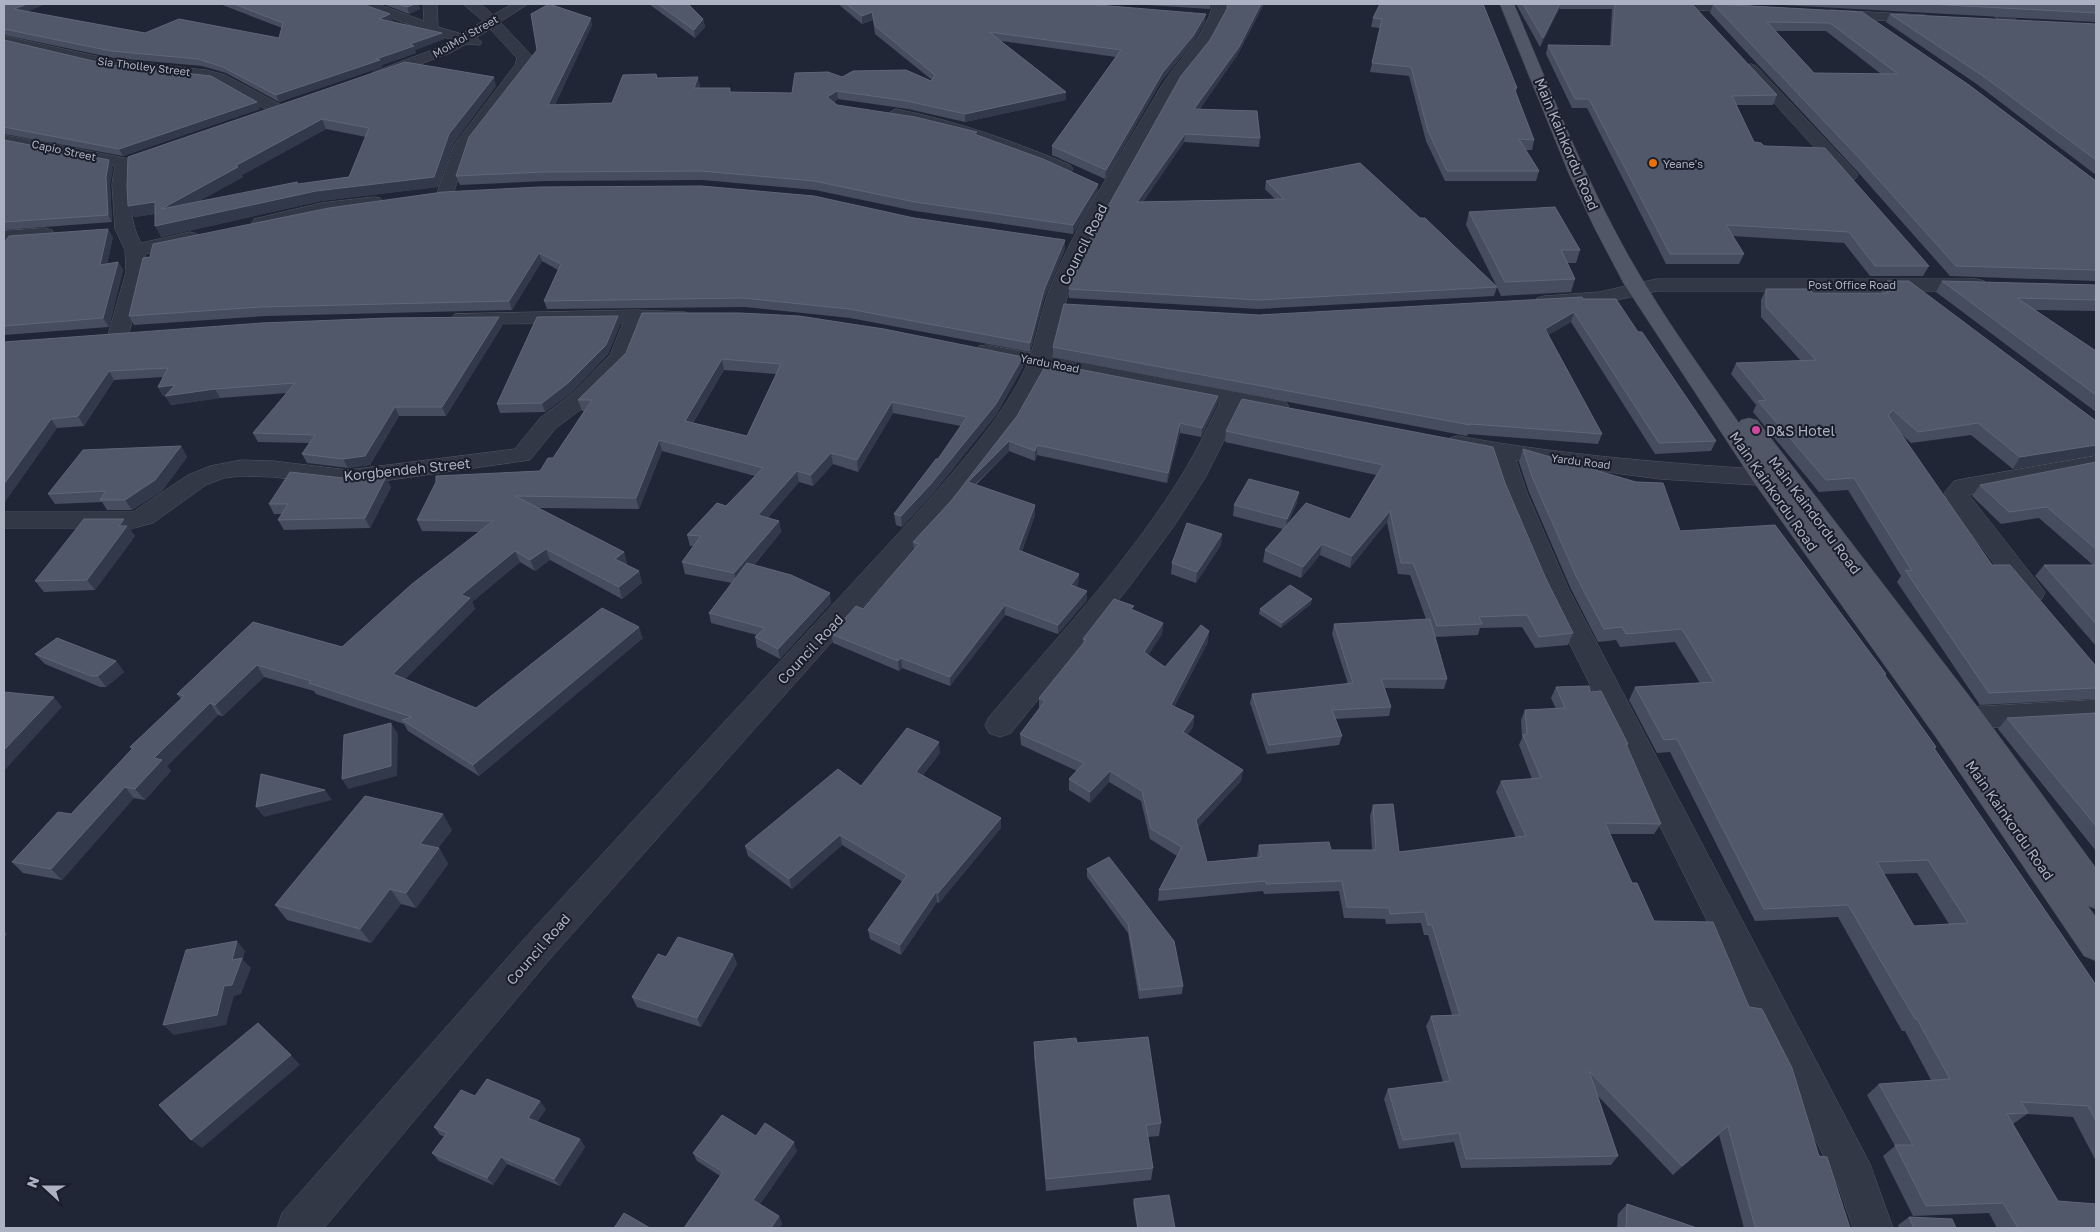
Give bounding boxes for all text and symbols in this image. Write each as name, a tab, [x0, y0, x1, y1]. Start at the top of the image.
street label: MoiMoi Street	[430, 12, 500, 60]
street label: Sia Tholley Street	[97, 54, 191, 78]
street label: Main Kainkordu Road	[1531, 75, 1603, 213]
street label: Capio Street	[31, 137, 97, 163]
marker: Yeane's	[1647, 157, 1659, 169]
place label: Yeane's	[1663, 157, 1703, 170]
street label: Council Road	[1055, 201, 1111, 287]
street label: Post Office Road	[1808, 278, 1896, 291]
street label: Yardu Road	[1019, 351, 1081, 375]
place label: D&S Hotel	[1766, 422, 1835, 439]
marker: D&S Hotel	[1750, 424, 1762, 436]
street label: Main Kainkordu Road	[1726, 428, 1822, 554]
street label: Yardu Road	[1551, 451, 1611, 471]
street label: Main Kaindordu Road	[1765, 453, 1865, 577]
street label: Korgbendeh Street	[343, 454, 471, 484]
street label: Council Road	[774, 611, 846, 687]
street label: Main Kainkordu Road	[1962, 757, 2058, 883]
street label: Council Road	[502, 910, 574, 988]
north arrow	[20, 1162, 70, 1212]
text: N	[23, 1174, 42, 1190]

